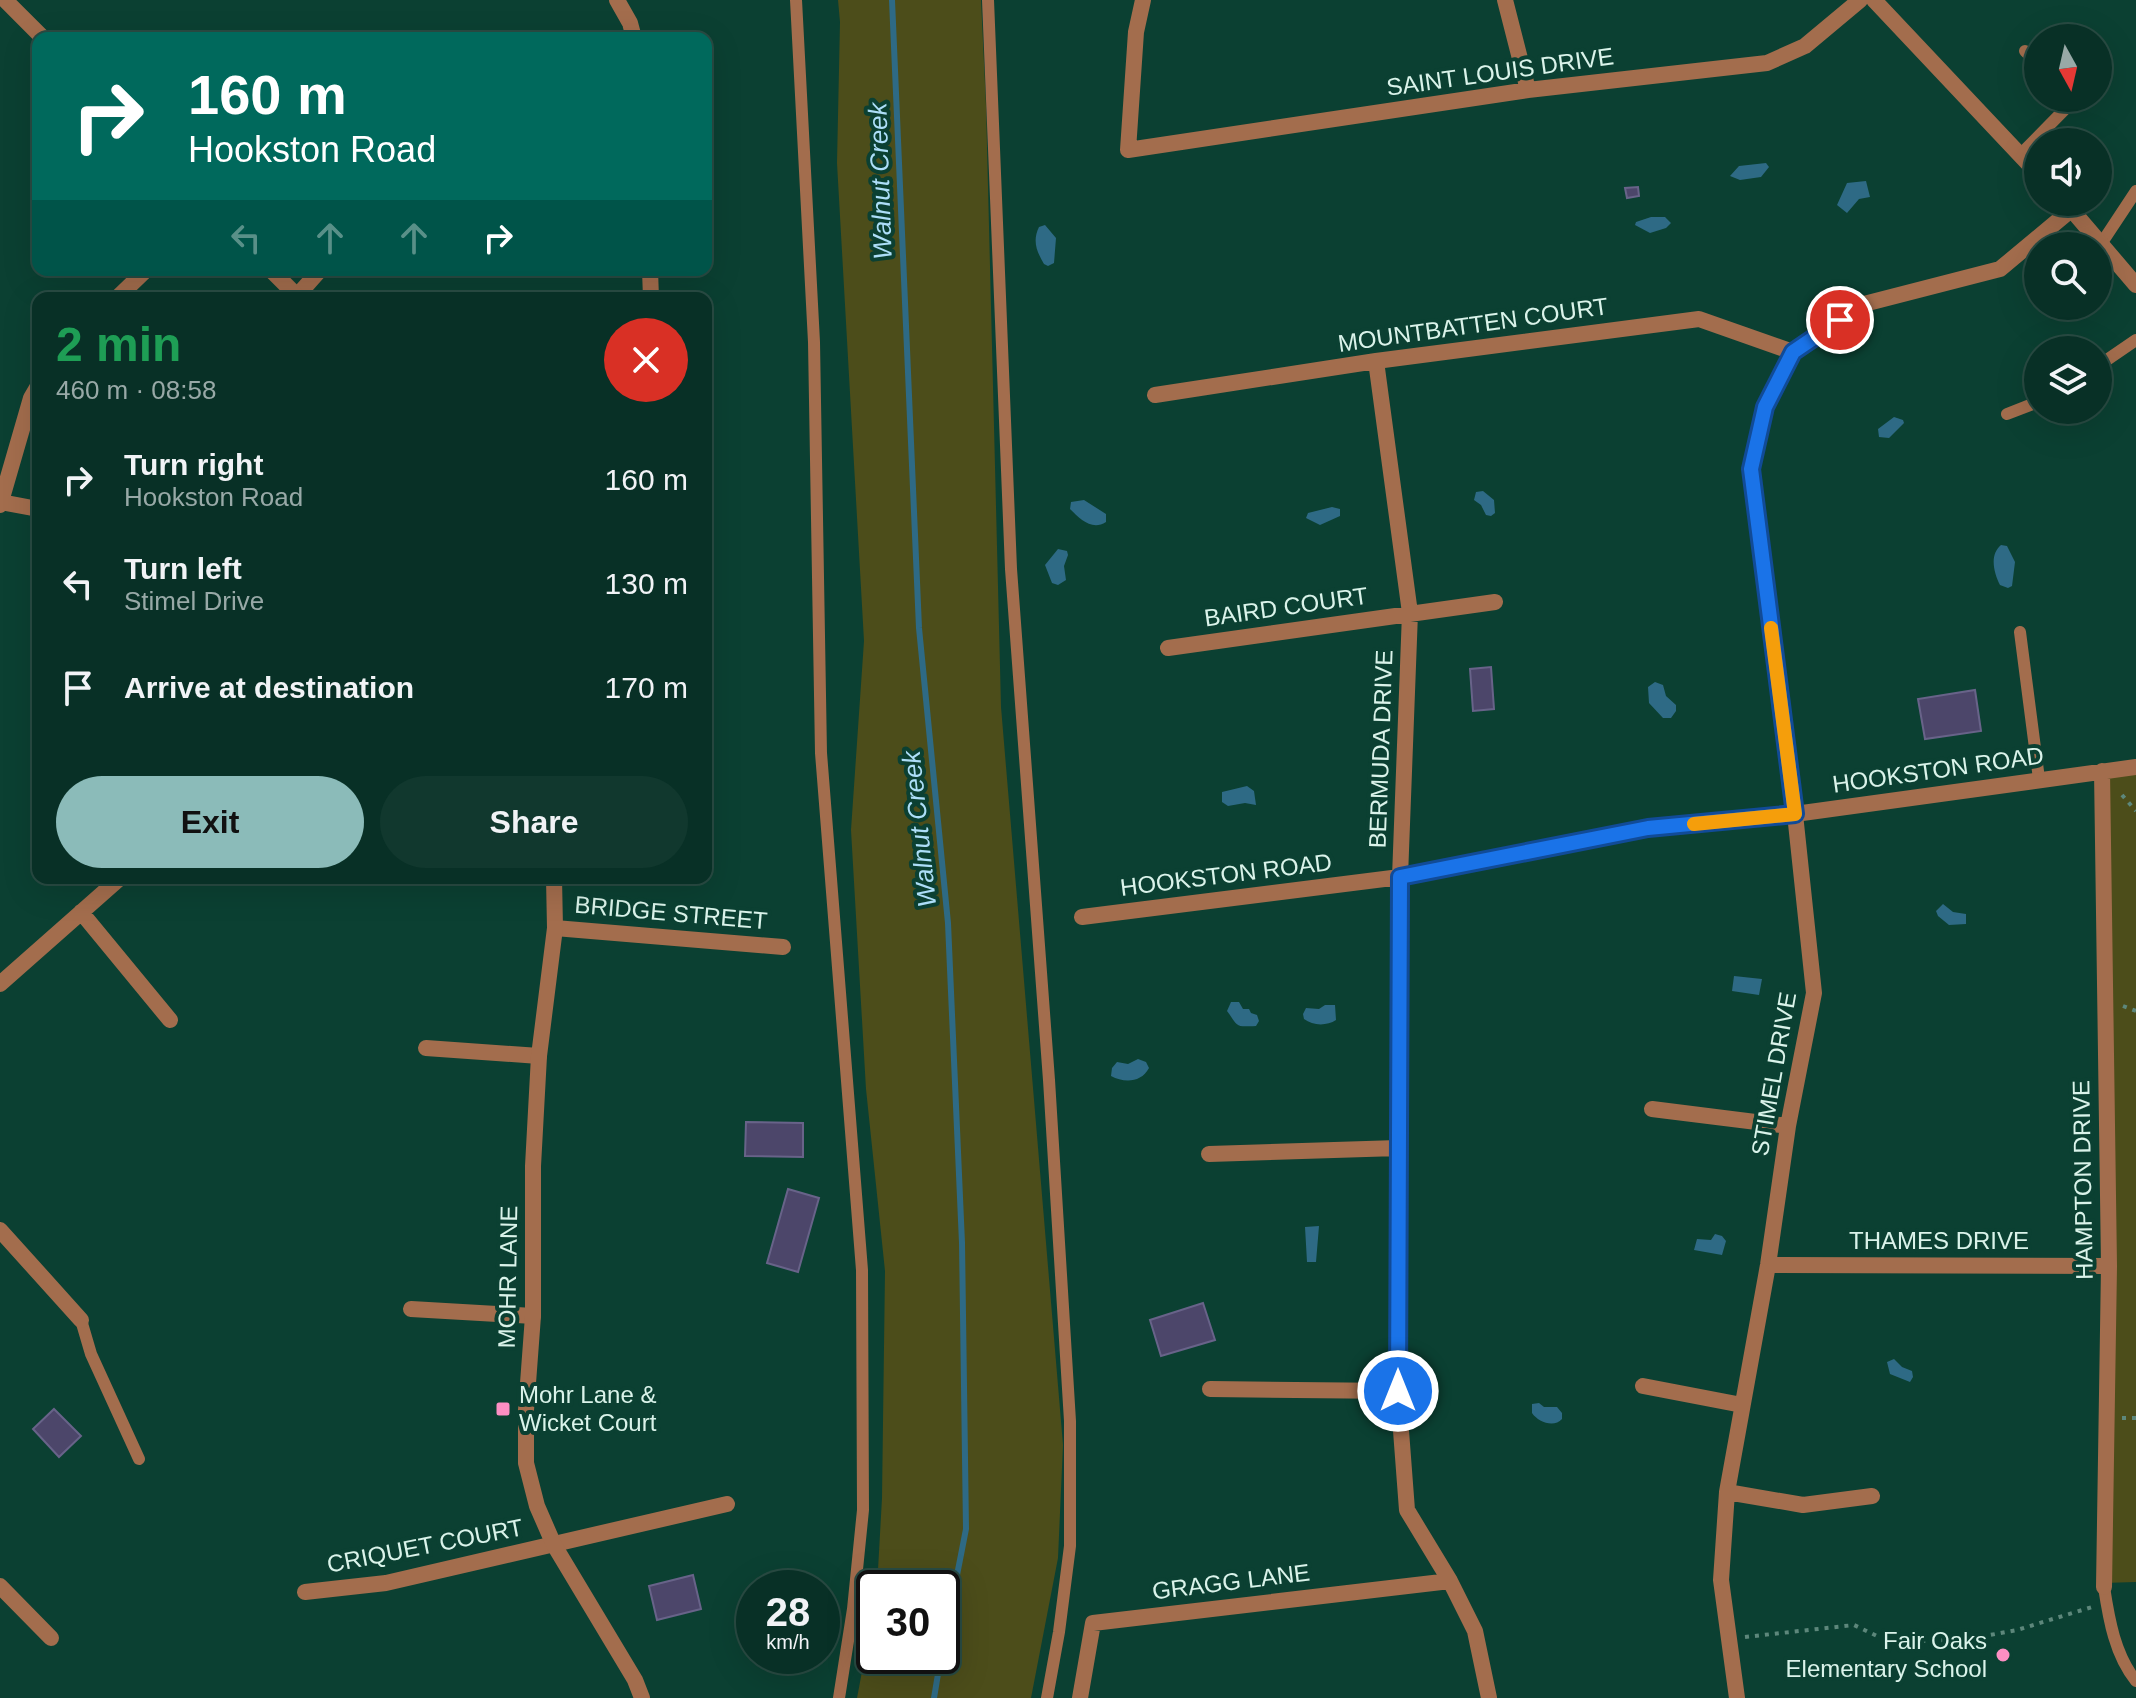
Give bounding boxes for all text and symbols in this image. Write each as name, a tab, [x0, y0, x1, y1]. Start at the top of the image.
north arrow	[2024, 24, 2112, 112]
map controls	[2024, 24, 2112, 424]
street label: SAINT LOUIS DRIVE	[1385, 42, 1615, 101]
text: 160 m	[188, 63, 347, 126]
icon: right	[56, 64, 160, 168]
water label: Walnut Creek	[862, 100, 898, 260]
button: sound	[2024, 128, 2112, 216]
text: Hookston Road	[188, 129, 436, 170]
icon: left	[224, 216, 268, 260]
icon: ahead	[308, 216, 352, 260]
icon: ahead	[392, 216, 436, 260]
icon: right	[476, 216, 520, 260]
button: search	[2024, 232, 2112, 320]
pin	[1806, 286, 1874, 354]
street label: MOUNTBATTEN COURT	[1336, 292, 1610, 357]
icon: arrive	[1818, 298, 1862, 342]
text: 2 min	[56, 318, 181, 371]
button: close	[604, 318, 688, 402]
button: layers	[2024, 336, 2112, 424]
text: 460 m · 08:58	[56, 375, 216, 405]
text: Turn right	[124, 448, 263, 481]
icon: right	[56, 458, 100, 502]
text: 160 m	[605, 463, 688, 496]
text: Hookston Road	[124, 482, 303, 512]
text: Turn left	[124, 552, 242, 585]
icon: left	[56, 562, 100, 606]
text: 130 m	[605, 567, 688, 600]
street label: BAIRD COURT	[1202, 582, 1370, 631]
text: Stimel Drive	[124, 586, 264, 616]
street label: BERMUDA DRIVE	[1364, 649, 1397, 849]
icon: arrive	[56, 666, 100, 710]
text: Arrive at destination	[124, 671, 414, 704]
text: 170 m	[605, 671, 688, 704]
street label: HOOKSTON ROAD	[1831, 741, 2045, 798]
water label: Walnut Creek	[896, 747, 942, 909]
button: Exit	[56, 776, 364, 868]
button: Share	[380, 776, 688, 868]
street label: HOOKSTON ROAD	[1119, 848, 1333, 901]
street label: BRIDGE STREET	[574, 891, 769, 934]
street label: STIMEL DRIVE	[1746, 990, 1801, 1158]
street label: HAMPTON DRIVE	[2067, 1080, 2098, 1280]
street label: MOHR LANE	[493, 1205, 522, 1349]
street label: THAMES DRIVE	[1849, 1227, 2029, 1254]
position arrow	[1356, 1349, 1440, 1433]
place label: Mohr Lane & Wicket Court	[519, 1381, 657, 1436]
marker: Mohr Lane & Wicket Court	[494, 1400, 512, 1418]
street label: CRIQUET COURT	[325, 1513, 526, 1578]
street label: GRAGG LANE	[1151, 1558, 1311, 1605]
speed limit sign: 30	[856, 1570, 960, 1674]
text: 28	[766, 1590, 810, 1634]
place label: Fair Oaks Elementary School	[1786, 1627, 1987, 1682]
text: km/h	[766, 1631, 810, 1653]
marker: Fair Oaks Elementary School	[1994, 1646, 2012, 1664]

